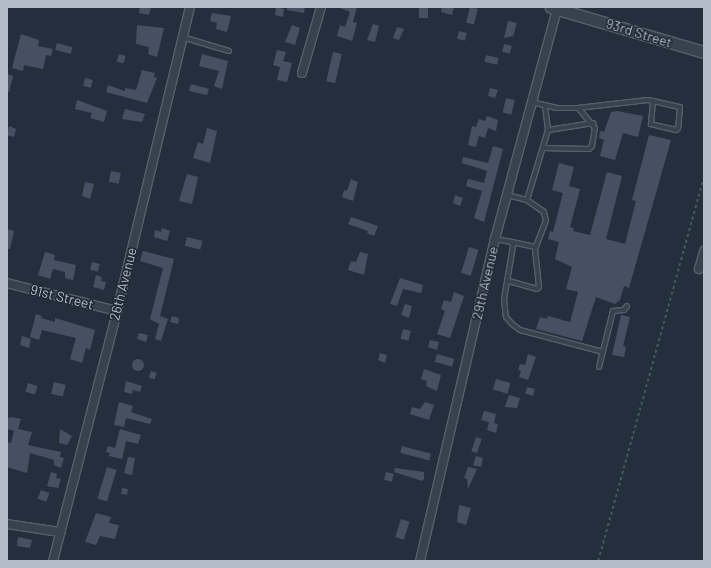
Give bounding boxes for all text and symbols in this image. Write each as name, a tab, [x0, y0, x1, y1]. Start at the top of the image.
street label: 93rd Street	[604, 15, 674, 51]
street label: 29th Avenue	[468, 245, 502, 321]
street label: 26th Avenue	[106, 246, 140, 322]
street label: 91st Street	[29, 281, 95, 313]

